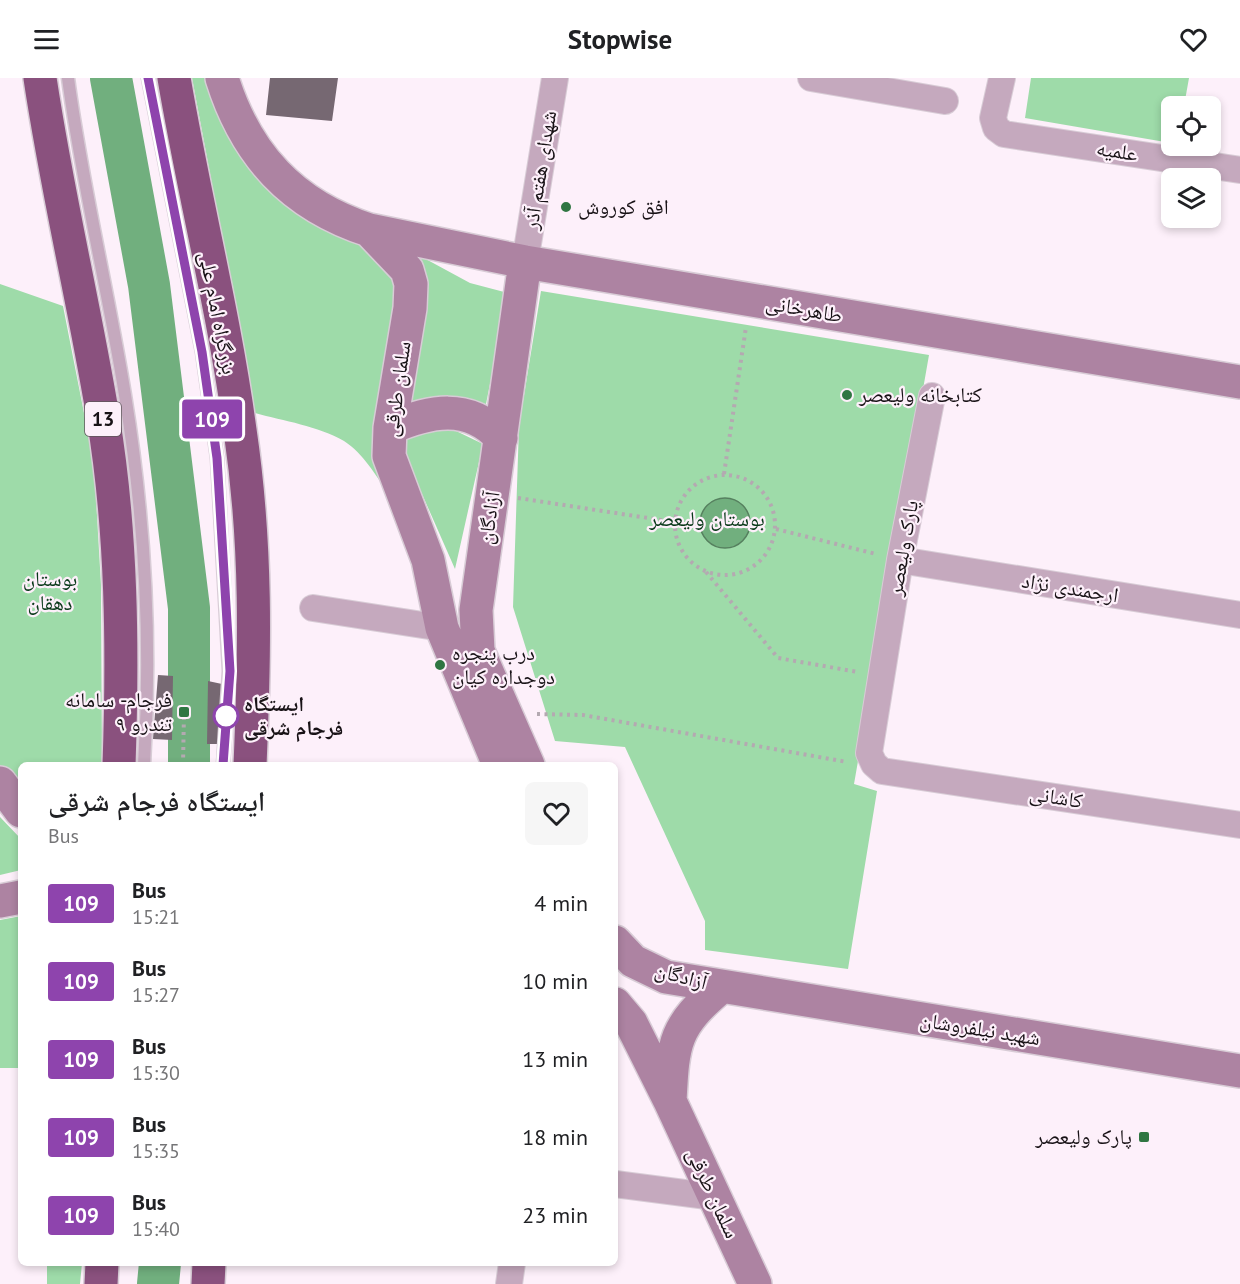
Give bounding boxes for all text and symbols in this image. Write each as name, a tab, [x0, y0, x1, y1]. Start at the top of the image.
text: Stopwise	[568, 22, 672, 56]
icon: menu	[30, 23, 63, 56]
icon: heart	[1177, 23, 1210, 56]
map controls	[1161, 96, 1221, 228]
button: locate	[1161, 96, 1221, 156]
street label: شهدای هفتم آذر	[517, 108, 563, 233]
street label: علمیه	[1094, 134, 1140, 167]
button: layers	[1161, 168, 1221, 228]
place label: افق کوروش	[578, 193, 669, 220]
marker: افق کوروش	[559, 200, 573, 214]
street label: بزرگراه امام علی	[192, 249, 244, 377]
street label: طاهرخانی	[764, 289, 844, 329]
street label: سلمان طرقی	[376, 339, 417, 439]
place label: کتابخانه ولیعصر	[858, 381, 982, 408]
marker: کتابخانه ولیعصر	[840, 388, 854, 402]
line badge: 109	[178, 400, 246, 438]
road number: 13	[85, 402, 121, 436]
text: 109	[194, 406, 230, 433]
street label: آزادگان	[471, 489, 506, 546]
street label: پارک ولیعصر	[881, 498, 924, 599]
park label: بوستان ولیعصر	[648, 505, 765, 532]
park label: بوستان دهقان	[23, 565, 77, 616]
street label: ارجمندی نژاد	[1020, 567, 1120, 608]
place label: درب پنجره دوجداره کیان	[452, 639, 555, 690]
marker: درب پنجره دوجداره کیان	[433, 658, 447, 672]
place label: فرجام- سامانه ۹ تندرو	[65, 686, 172, 737]
place label: ایستگاه فرجام شرقی	[244, 690, 343, 742]
marker: ایستگاه فرجام شرقی	[213, 703, 239, 729]
marker: فرجام- سامانه ۹ تندرو	[177, 705, 191, 719]
street label: کاشانی	[1028, 779, 1085, 814]
text: ایستگاه فرجام شرقی	[48, 782, 265, 819]
button: heart	[525, 782, 588, 845]
text: Bus	[48, 823, 79, 849]
text: Bus	[132, 876, 166, 904]
text: 4 min	[534, 889, 588, 917]
text: 109	[63, 890, 99, 917]
text: 15:21	[132, 904, 180, 930]
text: Bus	[132, 954, 166, 982]
street label: آزادگان	[652, 956, 711, 996]
text: 10 min	[522, 967, 588, 995]
text: 109	[63, 968, 99, 995]
text: 15:27	[132, 982, 180, 1008]
street label: شهید نیلفروشان	[918, 1006, 1042, 1051]
text: Bus	[132, 1032, 166, 1060]
text: 13 min	[522, 1045, 588, 1073]
text: 109	[63, 1046, 99, 1073]
text: 15:30	[132, 1060, 180, 1086]
text: Bus	[132, 1110, 166, 1138]
text: 18 min	[522, 1123, 588, 1151]
place label: پارک ولیعصر	[1034, 1123, 1132, 1150]
text: 109	[63, 1124, 99, 1151]
marker: پارک ولیعصر	[1137, 1130, 1151, 1144]
text: 15:35	[132, 1138, 180, 1164]
street label: سلمان طرقی	[681, 1143, 746, 1242]
text: Bus	[132, 1188, 166, 1216]
text: 23 min	[522, 1201, 588, 1229]
text: 109	[63, 1202, 99, 1229]
text: 15:40	[132, 1216, 180, 1242]

